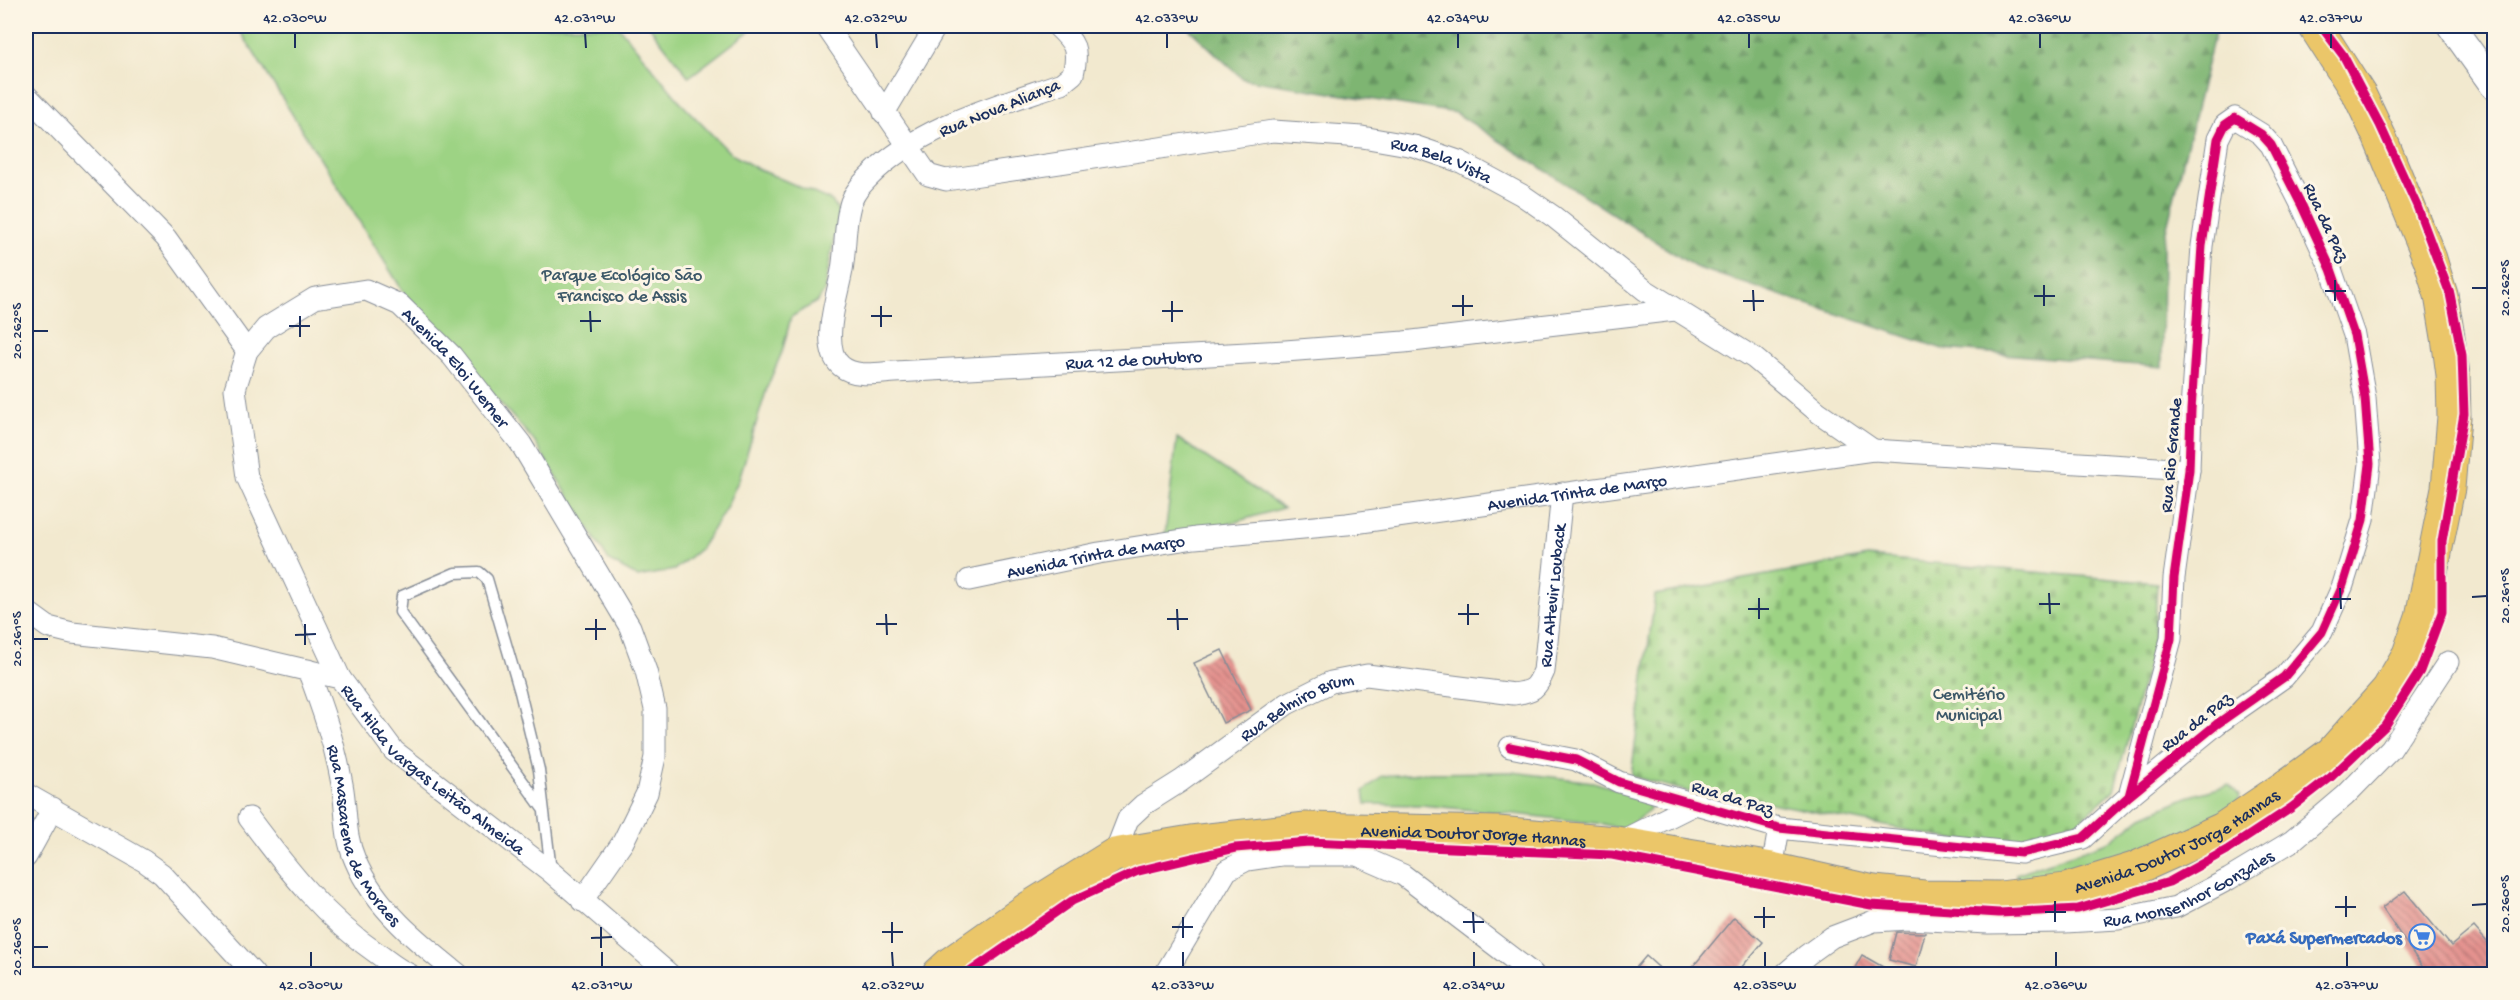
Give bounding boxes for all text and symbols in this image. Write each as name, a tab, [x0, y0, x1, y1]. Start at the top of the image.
text: 42.030°W	[263, 10, 327, 28]
text: 42.031°W	[554, 10, 616, 28]
text: 42.032°W	[845, 10, 907, 28]
text: 42.033°W	[1136, 10, 1199, 28]
text: 42.034°W	[1427, 10, 1489, 28]
text: 42.035°W	[1718, 10, 1781, 28]
text: 42.036°W	[2009, 10, 2072, 28]
text: 42.037°W	[2300, 10, 2363, 28]
street label: Rua Nova Aliança	[936, 75, 1064, 143]
street label: Rua Bela Vista	[1389, 134, 1495, 190]
street label: Rua da Paz	[2297, 180, 2353, 267]
text: 20.262°S	[2497, 260, 2515, 316]
park label: Parque Ecológico São Francisco de Assis	[541, 266, 702, 308]
text: 20.262°S	[9, 303, 27, 359]
street label: Avenida Eloi Werner	[396, 304, 513, 434]
street label: Rua 12 de Outubro	[1065, 347, 1203, 376]
street label: Rua Rio Grande	[2157, 396, 2188, 514]
street label: Avenida Trinta de Março	[1486, 471, 1669, 517]
street label: Rua Altevir Louback	[1536, 521, 1572, 668]
street label: Avenida Trinta de Março	[1005, 532, 1187, 585]
text: 20.261°S	[2497, 568, 2515, 624]
text: 20.261°S	[9, 611, 27, 667]
street label: Rua Belmiro Brum	[1237, 670, 1356, 748]
street label: Rua Hilda Vargas Leitão Almeida	[335, 681, 529, 862]
park label: Cemitério Municipal	[1933, 685, 2005, 727]
street label: Rua da Paz	[2158, 688, 2238, 757]
street label: Rua Mascarena de Moraes	[321, 743, 405, 932]
street label: Rua da Paz	[1689, 777, 1777, 822]
street label: Avenida Doutor Jorge Hannas	[2072, 785, 2285, 900]
street label: Avenida Doutor Jorge Hannas	[1360, 822, 1588, 853]
street label: Rua Monsenhor Gonzales	[2103, 846, 2279, 933]
text: 20.260°S	[2497, 875, 2515, 933]
text: 20.260°S	[9, 918, 27, 976]
supermarket icon: Paxá Supermercados	[2407, 922, 2437, 952]
place label: Paxá Supermercados	[2245, 929, 2403, 950]
text: 42.030°W	[279, 977, 343, 995]
text: 42.031°W	[571, 977, 633, 995]
text: 42.032°W	[862, 977, 924, 995]
text: 42.033°W	[1152, 977, 1215, 995]
text: 42.034°W	[1443, 977, 1505, 995]
text: 42.035°W	[1734, 977, 1797, 995]
text: 42.036°W	[2025, 977, 2088, 995]
text: 42.037°W	[2316, 977, 2379, 995]

